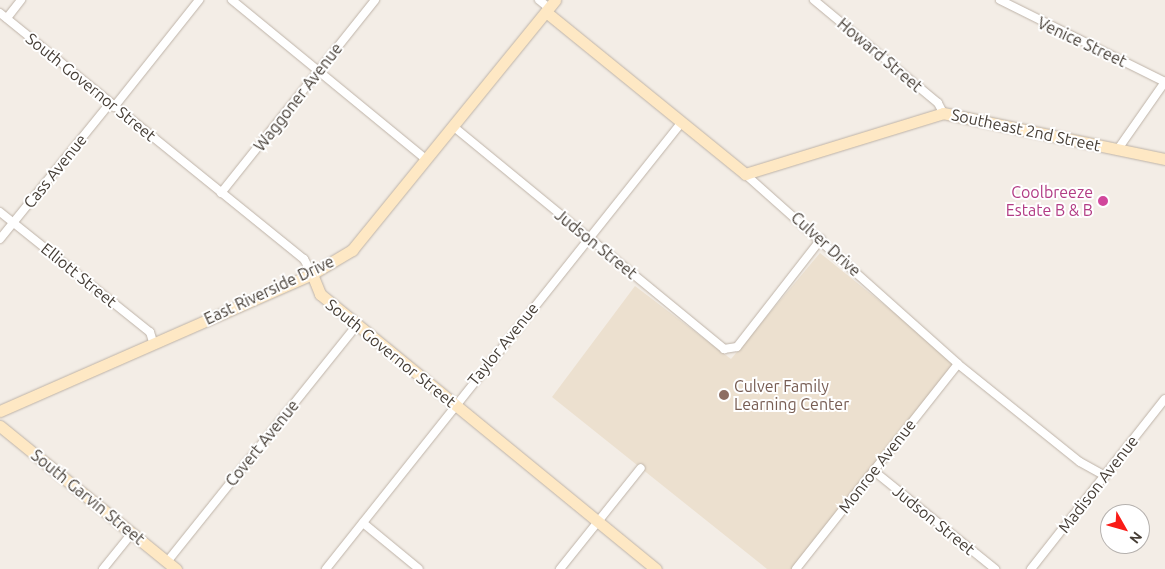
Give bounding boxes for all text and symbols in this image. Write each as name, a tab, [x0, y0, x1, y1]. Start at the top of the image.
street label: Venice Street	[1034, 13, 1130, 71]
street label: Howard Street	[834, 14, 926, 96]
street label: South Governor Street	[22, 29, 160, 145]
street label: Waggoner Avenue	[250, 39, 346, 155]
street label: Southeast 2nd Street	[950, 105, 1102, 155]
street label: Cass Avenue	[19, 130, 91, 212]
place label: Coolbreeze Estate B & B	[1006, 182, 1093, 220]
marker: Coolbreeze Estate B & B	[1097, 195, 1109, 207]
street label: Judson Street	[551, 205, 641, 283]
street label: Culver Drive	[787, 208, 865, 280]
street label: Elliott Street	[37, 239, 121, 311]
street label: East Riverside Drive	[201, 251, 337, 329]
street label: South Governor Street	[322, 295, 460, 411]
street label: Taylor Avenue	[464, 299, 542, 389]
place label: Culver Family Learning Center	[734, 376, 849, 414]
marker: Culver Family Learning Center	[718, 389, 730, 401]
street label: Covert Avenue	[221, 396, 303, 490]
street label: Monroe Avenue	[834, 415, 920, 517]
street label: Madison Avenue	[1054, 431, 1142, 537]
street label: South Garvin Street	[27, 445, 149, 549]
street label: Judson Street	[889, 481, 979, 559]
north arrow	[1100, 504, 1150, 554]
text: N	[1127, 529, 1146, 547]

